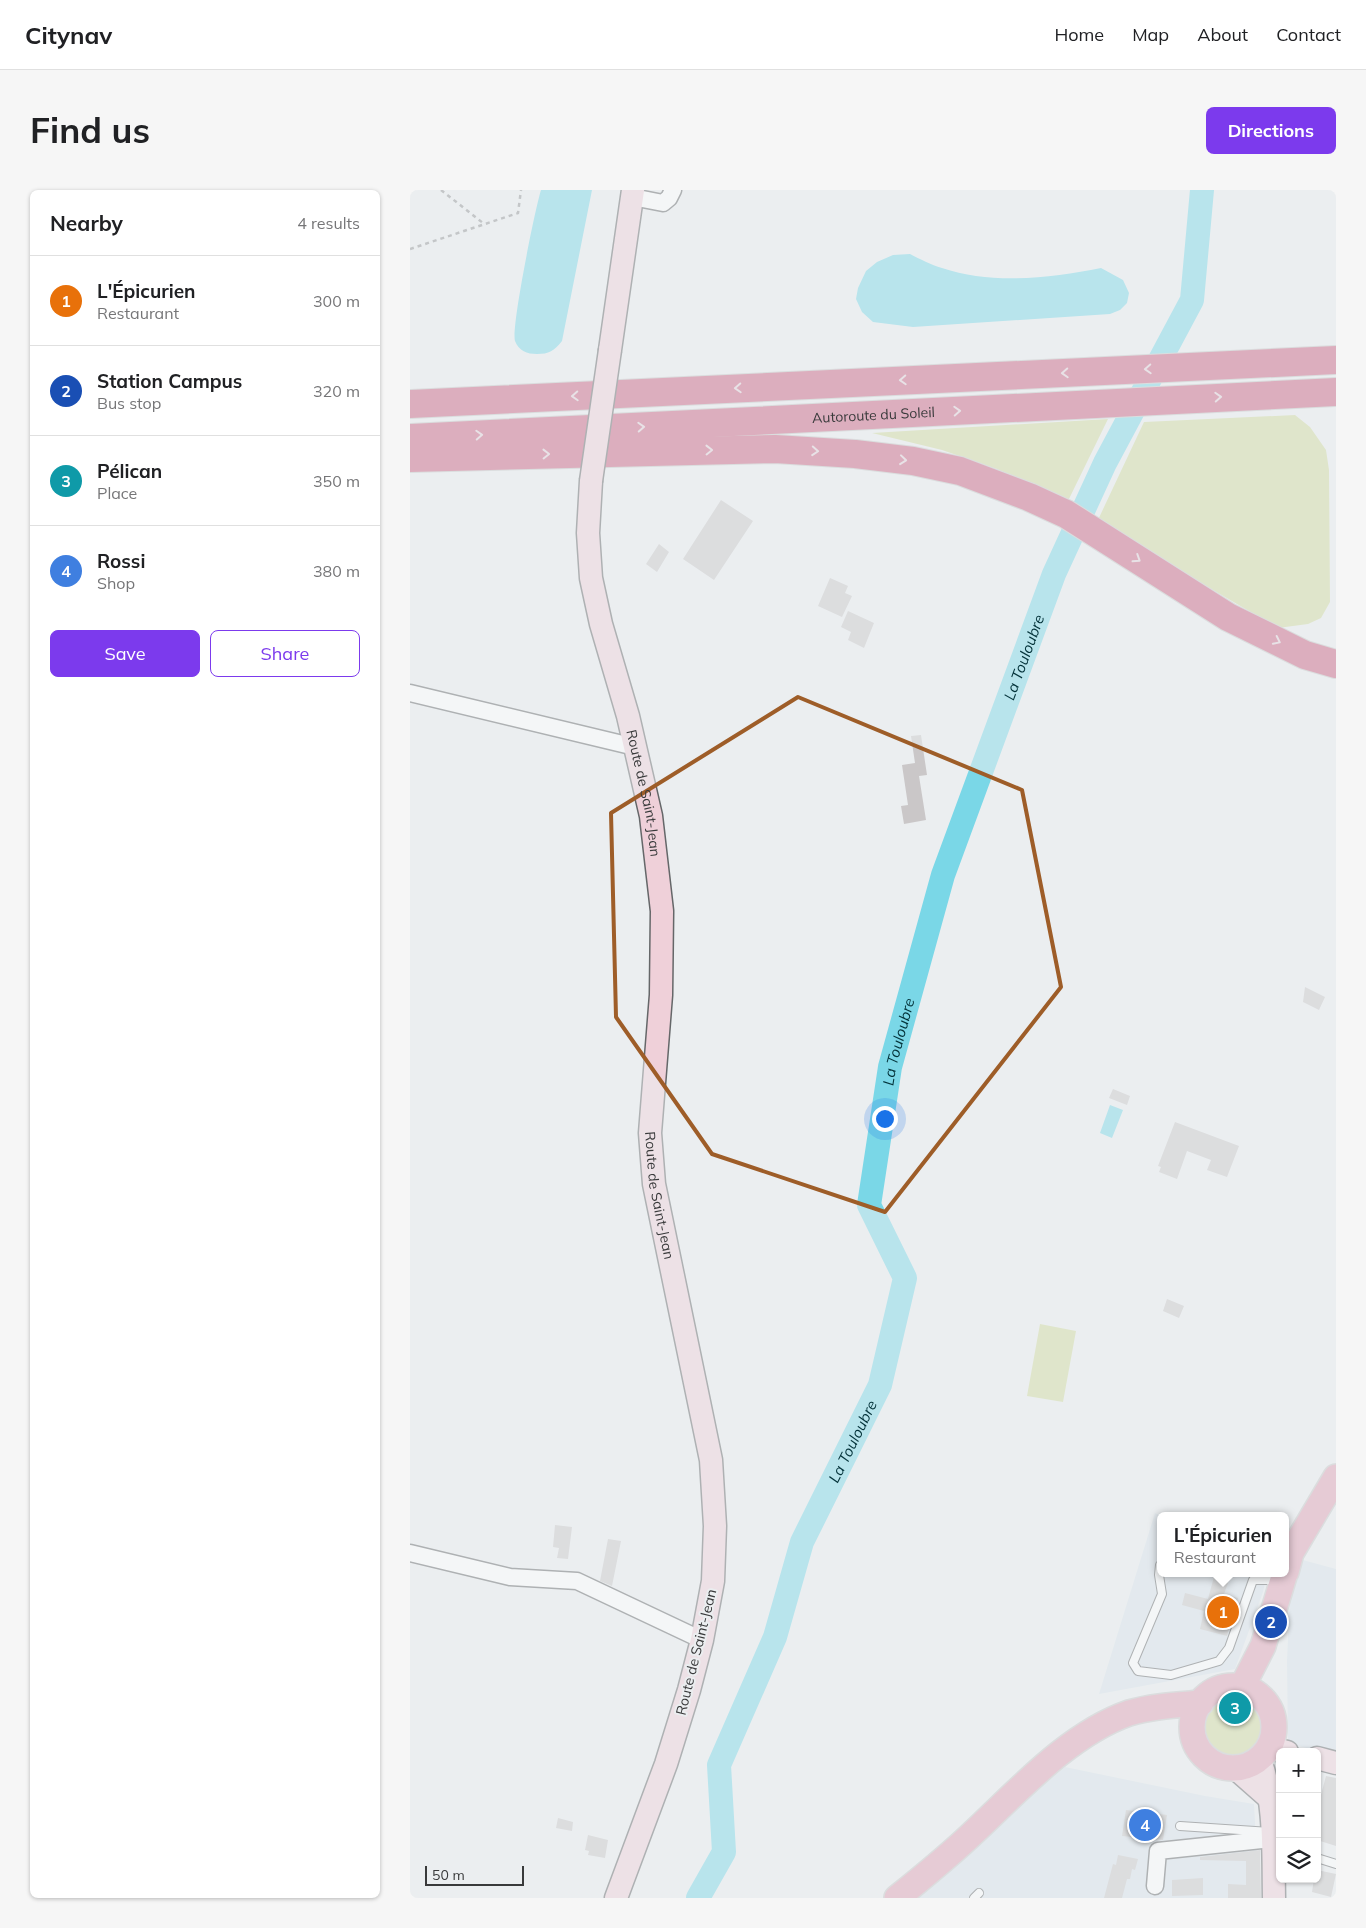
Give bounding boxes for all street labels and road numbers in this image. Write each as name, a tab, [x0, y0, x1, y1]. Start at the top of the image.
street label: Autoroute du Soleil	[812, 403, 935, 427]
street label: Route de Saint-Jean	[622, 728, 665, 858]
street label: Route de Saint-Jean	[641, 1131, 678, 1261]
street label: Route de Saint-Jean	[672, 1587, 720, 1717]

